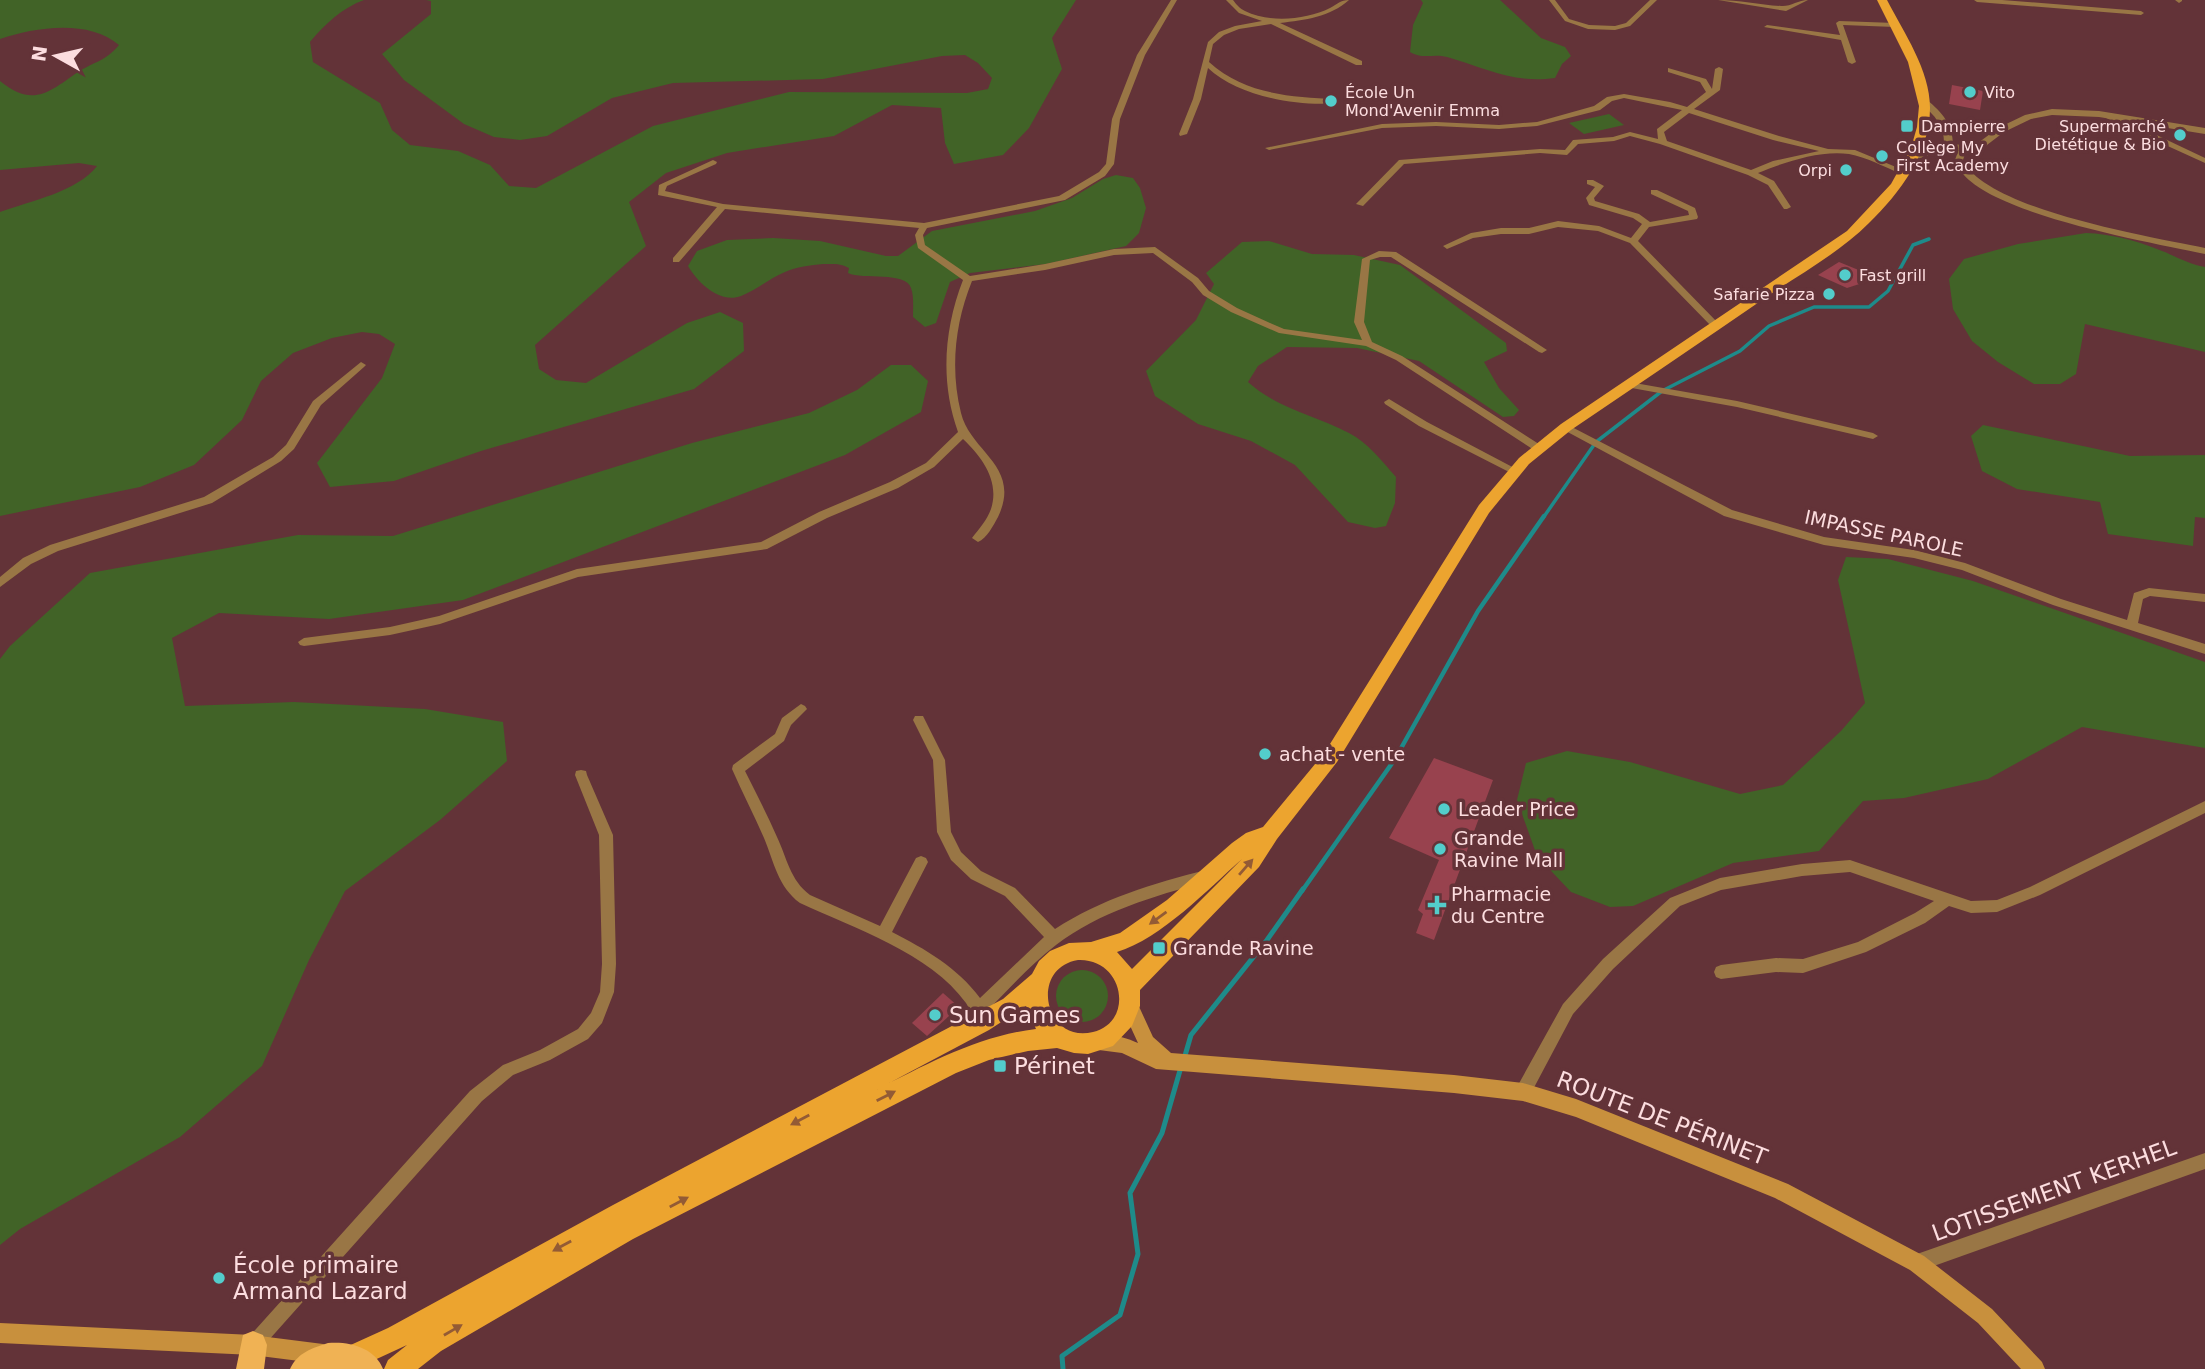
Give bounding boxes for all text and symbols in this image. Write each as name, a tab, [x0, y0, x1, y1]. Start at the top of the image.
north arrow	[21, 21, 91, 91]
text: N	[27, 44, 51, 63]
place label: École Un Mond'Avenir Emma	[1345, 83, 1500, 120]
place label: Vito	[1984, 83, 2015, 102]
marker: Vito	[1962, 84, 1978, 100]
marker: École Un Mond'Avenir Emma	[1323, 93, 1339, 109]
place label: Dampierre	[1921, 117, 2006, 136]
place label: Supermarché Dietétique & Bio	[2035, 117, 2166, 154]
marker: Dampierre	[1899, 118, 1915, 134]
marker: Supermarché Dietétique & Bio	[2172, 127, 2188, 143]
place label: Collège My First Academy	[1896, 138, 2009, 175]
marker: Collège My First Academy	[1874, 148, 1890, 164]
place label: Orpi	[1798, 161, 1832, 180]
marker: Orpi	[1838, 162, 1854, 178]
place label: Fast grill	[1859, 266, 1926, 285]
marker: Fast grill	[1837, 267, 1853, 283]
place label: Safarie Pizza	[1713, 285, 1815, 304]
marker: Safarie Pizza	[1821, 286, 1837, 302]
street label: IMPASSE PAROLE	[1803, 505, 1965, 561]
place label: achat - vente	[1279, 743, 1405, 765]
marker: achat - vente	[1257, 746, 1273, 762]
place label: Leader Price	[1458, 798, 1576, 820]
marker: Leader Price	[1436, 801, 1452, 817]
place label: Grande Ravine Mall	[1454, 827, 1563, 871]
marker: Grande Ravine Mall	[1432, 841, 1448, 857]
one-way arrow	[1238, 859, 1253, 876]
place label: Pharmacie du Centre	[1451, 883, 1551, 927]
marker: Pharmacie du Centre	[1429, 897, 1445, 913]
one-way arrow	[1149, 911, 1167, 925]
place label: Grande Ravine	[1173, 937, 1314, 959]
marker: Grande Ravine	[1151, 940, 1167, 956]
place label: Sun Games	[949, 1002, 1081, 1028]
marker: Sun Games	[927, 1007, 943, 1023]
place label: Périnet	[1014, 1053, 1095, 1079]
marker: Périnet	[992, 1058, 1008, 1074]
street label: ROUTE DE PÉRINET	[1553, 1065, 1772, 1170]
one-way arrow	[876, 1091, 896, 1102]
one-way arrow	[790, 1114, 810, 1126]
street label: LOTISSEMENT KERHEL	[1928, 1134, 2180, 1246]
one-way arrow	[670, 1197, 690, 1209]
one-way arrow	[552, 1240, 571, 1252]
place label: École primaire Armand Lazard	[233, 1251, 408, 1304]
marker: École primaire Armand Lazard	[211, 1270, 227, 1286]
one-way arrow	[443, 1324, 463, 1336]

